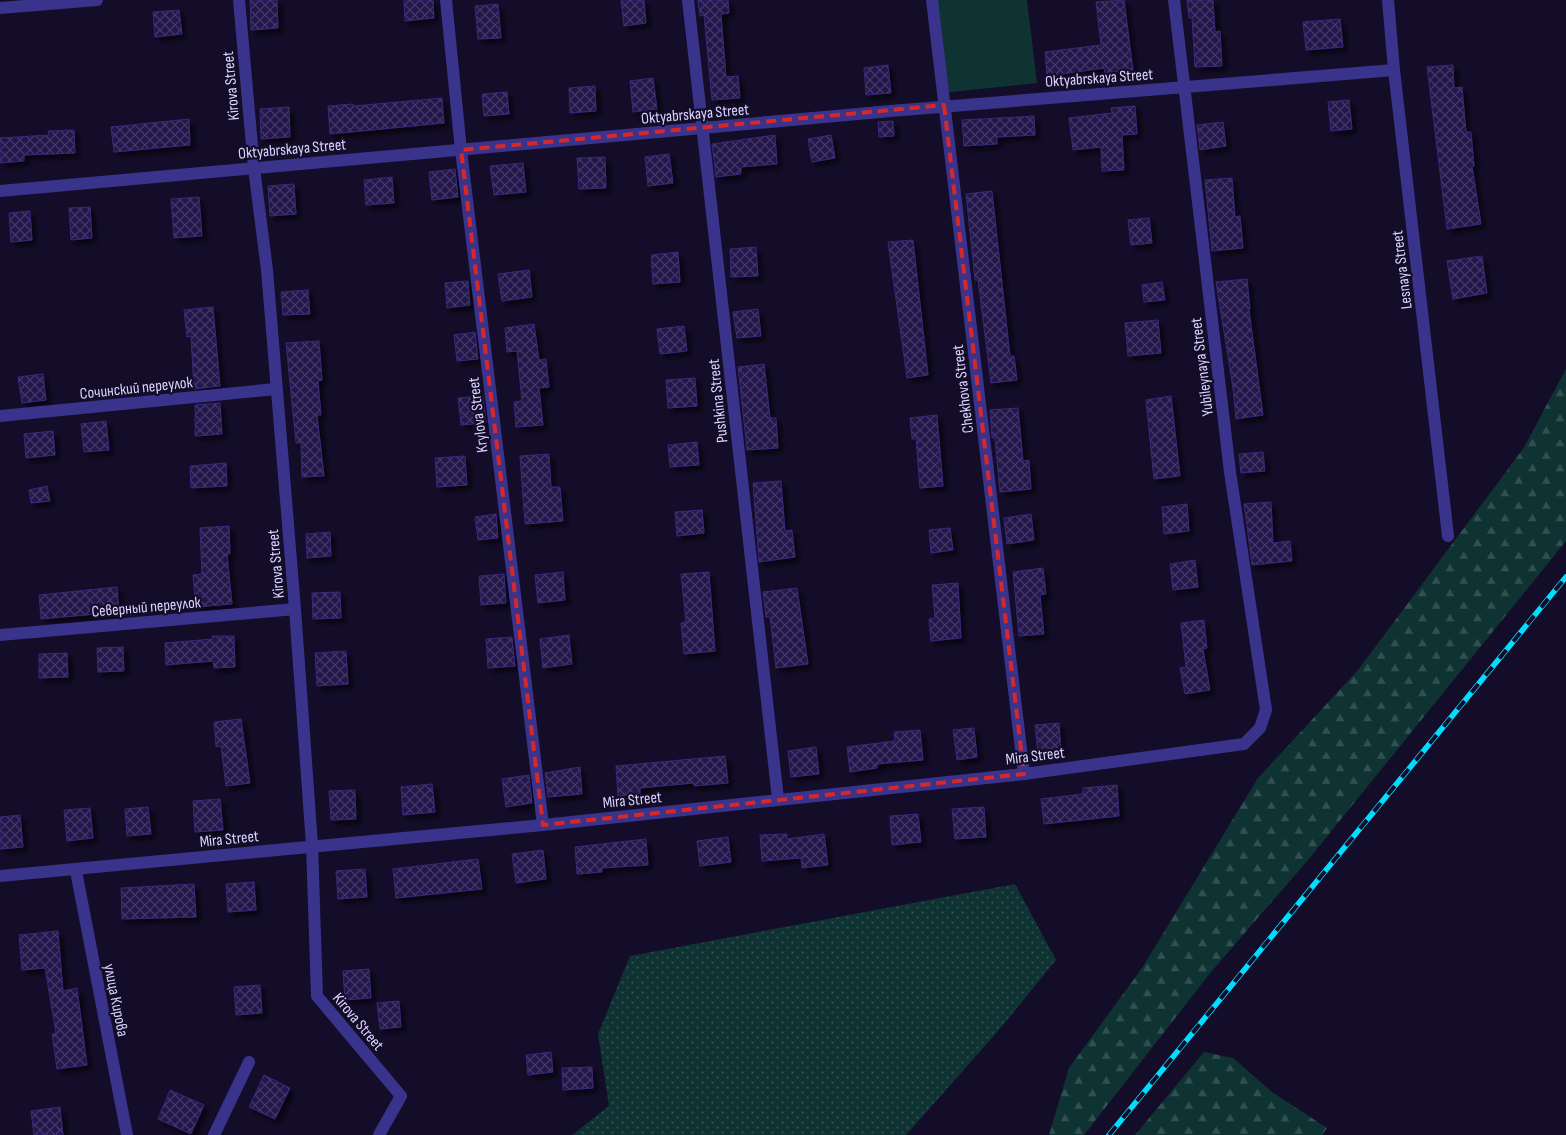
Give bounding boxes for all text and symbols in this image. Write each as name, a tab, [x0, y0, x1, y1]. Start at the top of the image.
street label: Kirova Street	[219, 50, 244, 121]
street label: Oktyabrskaya Street	[1044, 65, 1154, 92]
street label: Oktyabrskaya Street	[640, 100, 750, 129]
street label: Oktyabrskaya Street	[237, 135, 347, 164]
street label: Lesnaya Street	[1388, 229, 1417, 310]
street label: Yubileynaya Street	[1187, 316, 1218, 417]
street label: Chekhova Street	[949, 343, 978, 434]
street label: Pushkina Street	[705, 358, 732, 444]
street label: Сочинский переулок	[79, 373, 194, 404]
street label: Krylova Street	[464, 376, 493, 454]
street label: Kirova Street	[264, 528, 289, 599]
street label: Северный переулок	[91, 593, 202, 622]
street label: Mira Street	[1005, 743, 1066, 770]
street label: Mira Street	[602, 788, 663, 813]
street label: Mira Street	[199, 827, 260, 852]
street label: улица Кирова	[99, 962, 132, 1038]
street label: Kirova Street	[328, 989, 388, 1055]

